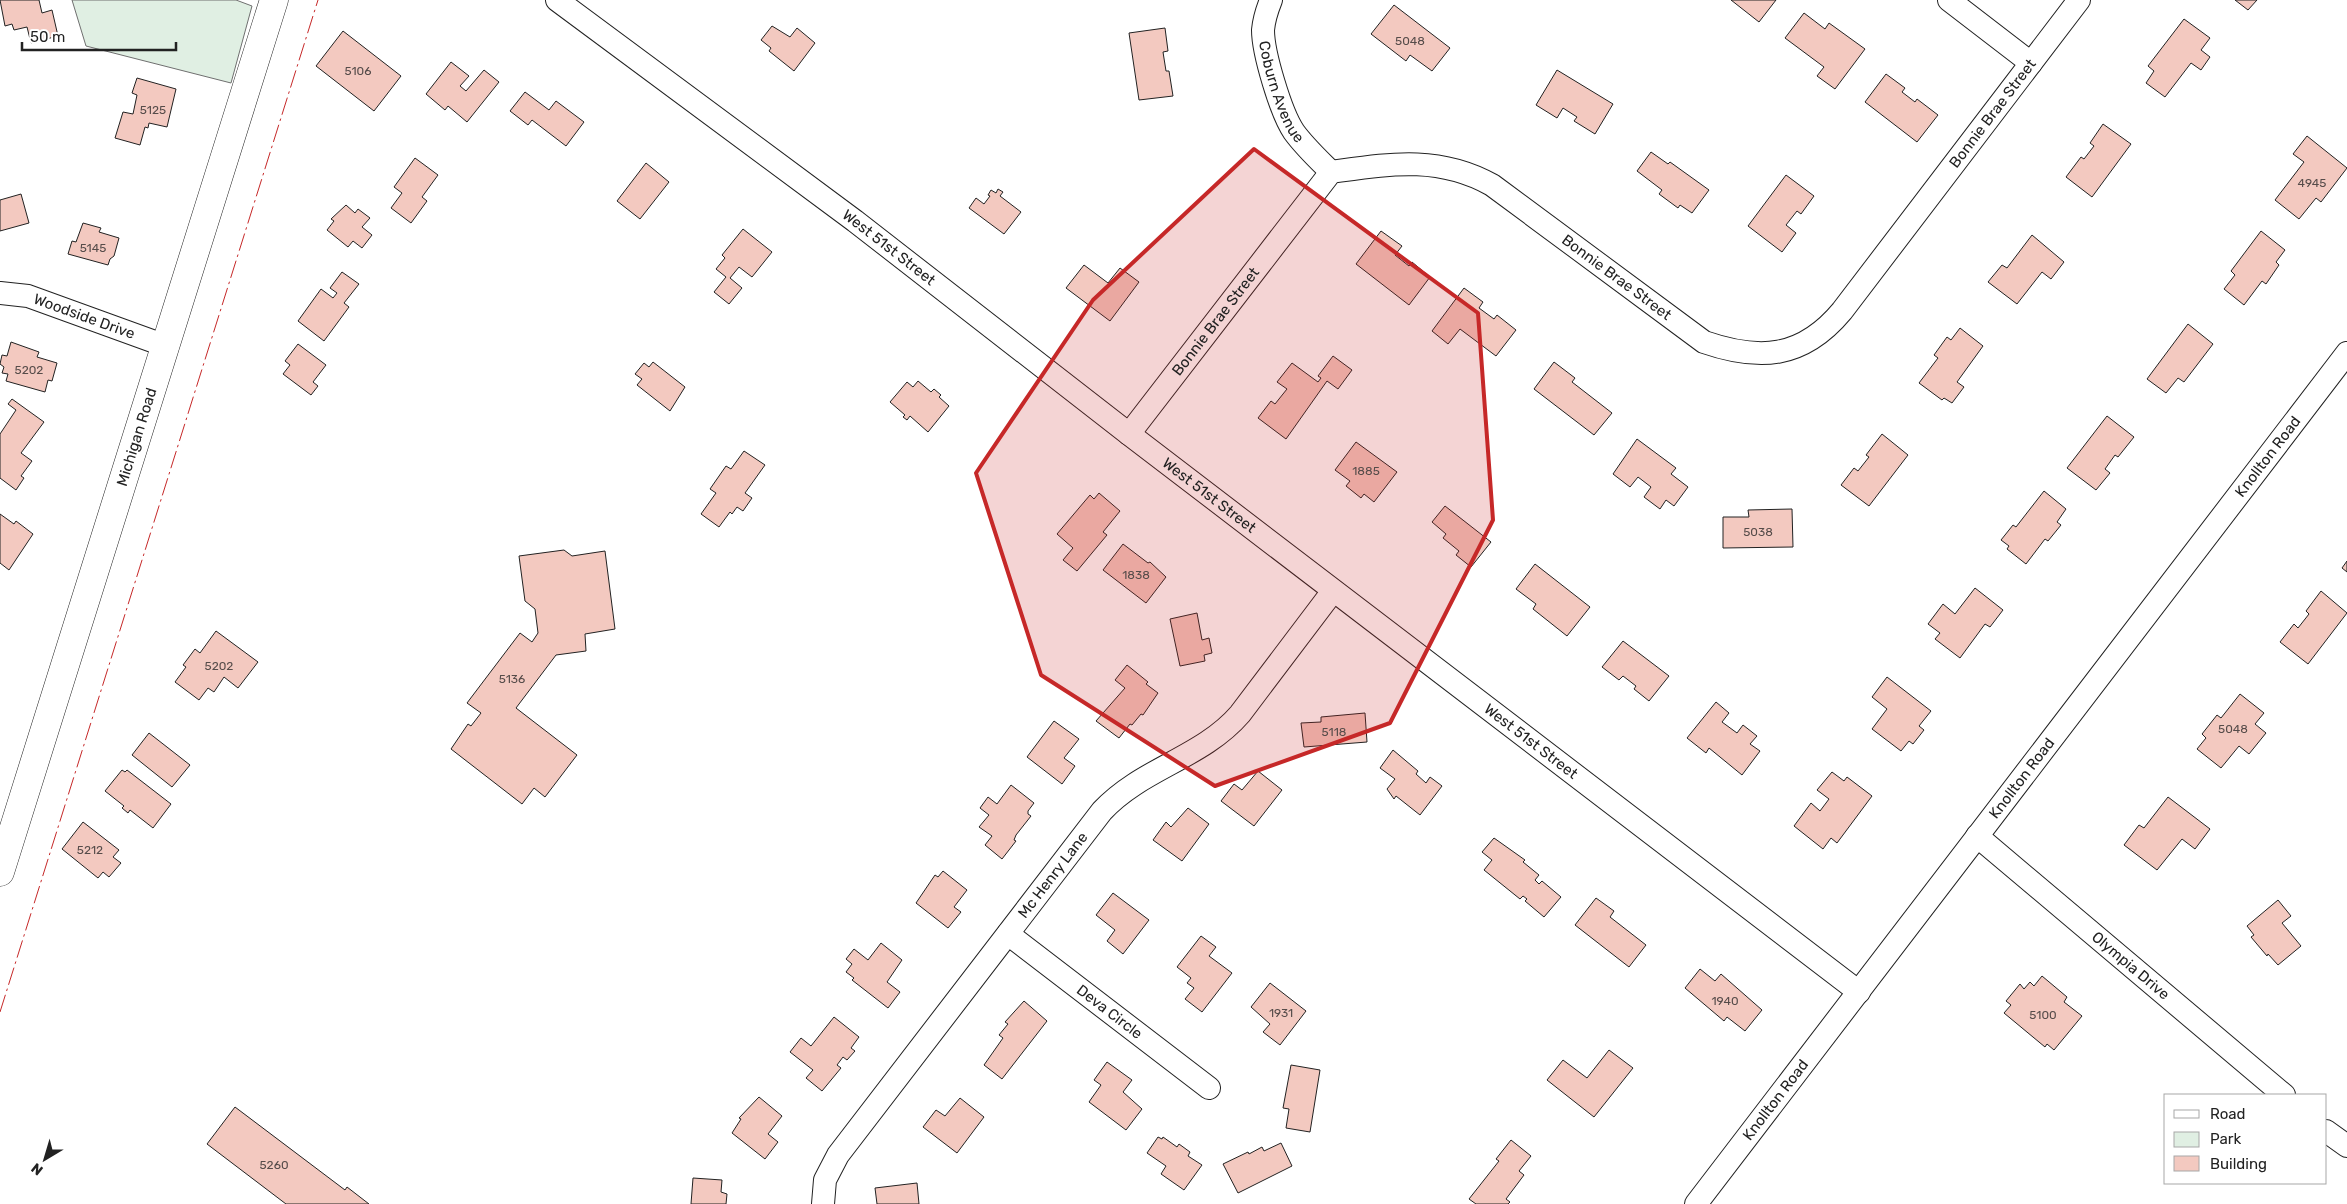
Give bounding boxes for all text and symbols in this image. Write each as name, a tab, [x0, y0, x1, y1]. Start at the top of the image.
scale bar	[22, 20, 176, 52]
text: 50 m	[30, 28, 65, 46]
house number: 5048	[1395, 34, 1425, 48]
street label: Coburn Avenue	[1255, 39, 1308, 146]
street label: Bonnie Brae Street	[1945, 55, 2040, 171]
house number: 5106	[345, 64, 371, 78]
house number: 5125	[140, 103, 166, 117]
house number: 4945	[2298, 176, 2326, 190]
street label: West 51st Street	[839, 206, 939, 289]
street label: Bonnie Brae Street	[1558, 231, 1675, 324]
house number: 5145	[80, 241, 106, 255]
street label: Bonnie Brae Street	[1168, 264, 1263, 379]
street label: Woodside Drive	[31, 290, 137, 343]
house number: 5202	[15, 363, 43, 377]
street label: Michigan Road	[113, 386, 161, 488]
street label: Knollton Road	[2231, 413, 2304, 501]
street label: West 51st Street	[1159, 454, 1260, 537]
house number: 1885	[1352, 464, 1380, 478]
house number: 5038	[1743, 525, 1773, 539]
house number: 1838	[1122, 568, 1150, 582]
house number: 5202	[205, 659, 233, 673]
house number: 5136	[499, 672, 525, 686]
street label: West 51st Street	[1481, 700, 1581, 783]
house number: 5048	[2218, 722, 2248, 736]
house number: 5118	[1322, 725, 1346, 739]
street label: Knollton Road	[1985, 734, 2058, 822]
street label: Mc Henry Lane	[1014, 829, 1091, 922]
house number: 5212	[77, 843, 103, 857]
street label: Olympia Drive	[2088, 928, 2173, 1003]
street label: Deva Circle	[1073, 981, 1146, 1043]
house number: 1940	[1711, 994, 1739, 1008]
house number: 1931	[1269, 1006, 1293, 1020]
house number: 5100	[2029, 1008, 2057, 1022]
street label: Knollton Road	[1739, 1056, 1812, 1144]
legend	[2164, 1094, 2327, 1184]
text: Road	[2210, 1105, 2246, 1123]
text: Park	[2210, 1130, 2241, 1148]
north arrow	[20, 1134, 70, 1184]
text: Building	[2210, 1155, 2267, 1173]
house number: 5260	[259, 1158, 289, 1172]
text: N	[28, 1159, 47, 1179]

